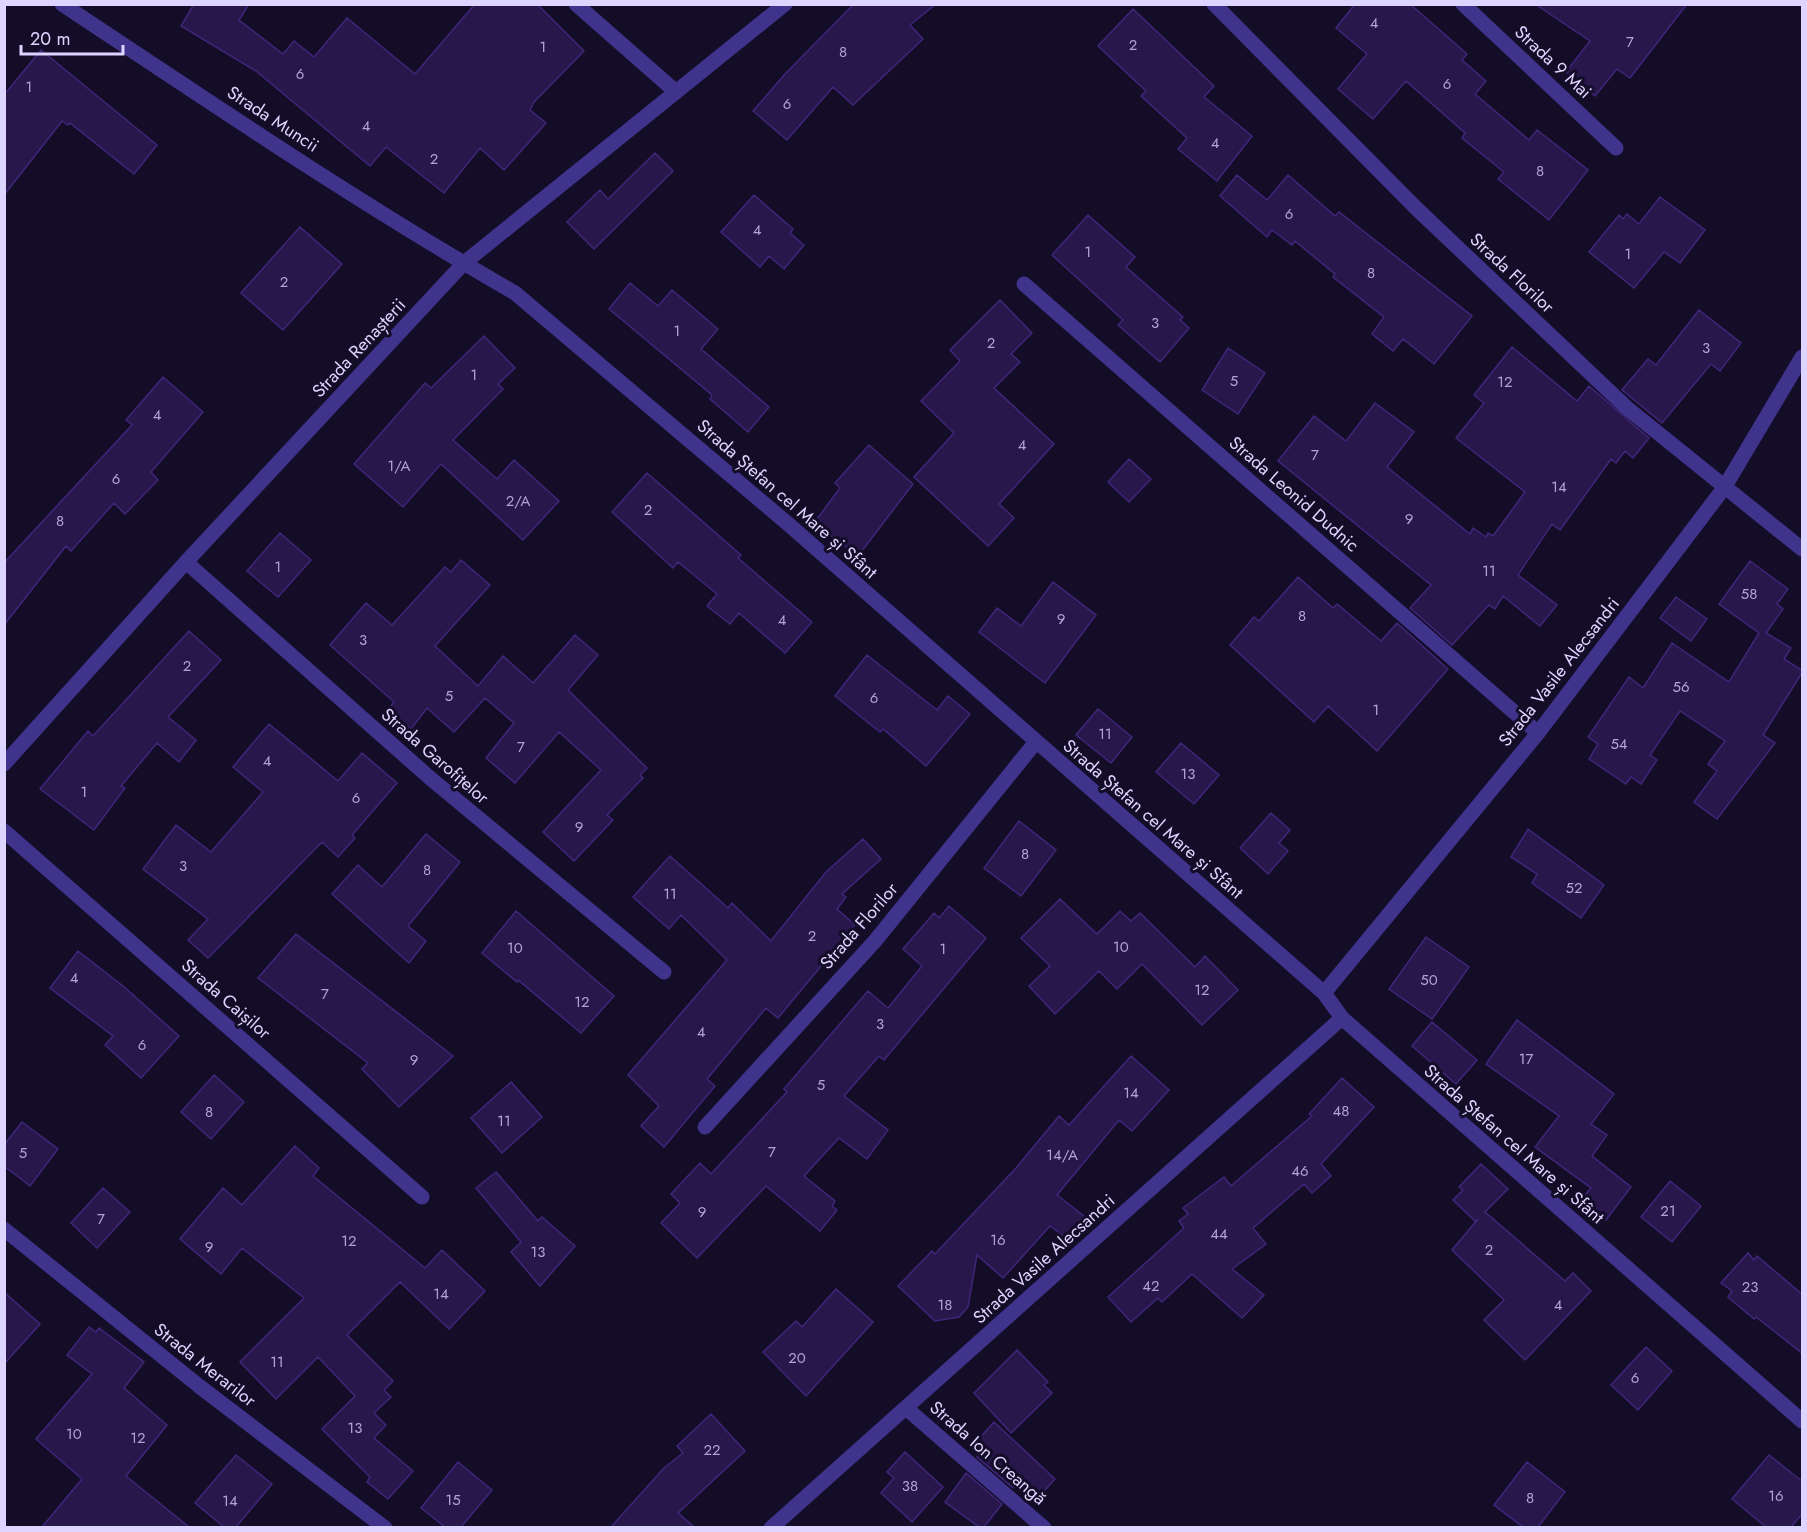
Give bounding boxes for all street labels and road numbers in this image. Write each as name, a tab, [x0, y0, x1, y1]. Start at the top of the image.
street label: Strada 9 Mai	[1509, 19, 1597, 105]
street label: Strada Muncii	[222, 80, 324, 158]
street label: Strada Florilor	[1464, 227, 1561, 320]
street label: Strada Renașterii	[306, 293, 412, 403]
street label: Strada Ștefan cel Mare și Sfânt	[691, 413, 883, 585]
street label: Strada Leonid Dudnic	[1223, 430, 1365, 558]
street label: Strada Vasile Alecsandri	[1492, 592, 1626, 752]
street label: Strada Garofițelor	[375, 702, 495, 811]
street label: Strada Ștefan cel Mare și Sfânt	[1057, 733, 1249, 905]
street label: Strada Florilor	[814, 876, 905, 975]
street label: Strada Caișilor	[176, 953, 277, 1046]
street label: Strada Ștefan cel Mare și Sfânt	[1418, 1058, 1610, 1230]
street label: Strada Vasile Alecsandri	[967, 1188, 1121, 1330]
street label: Strada Merarilor	[149, 1317, 262, 1414]
street label: Strada Ion Creangă	[924, 1395, 1052, 1511]

